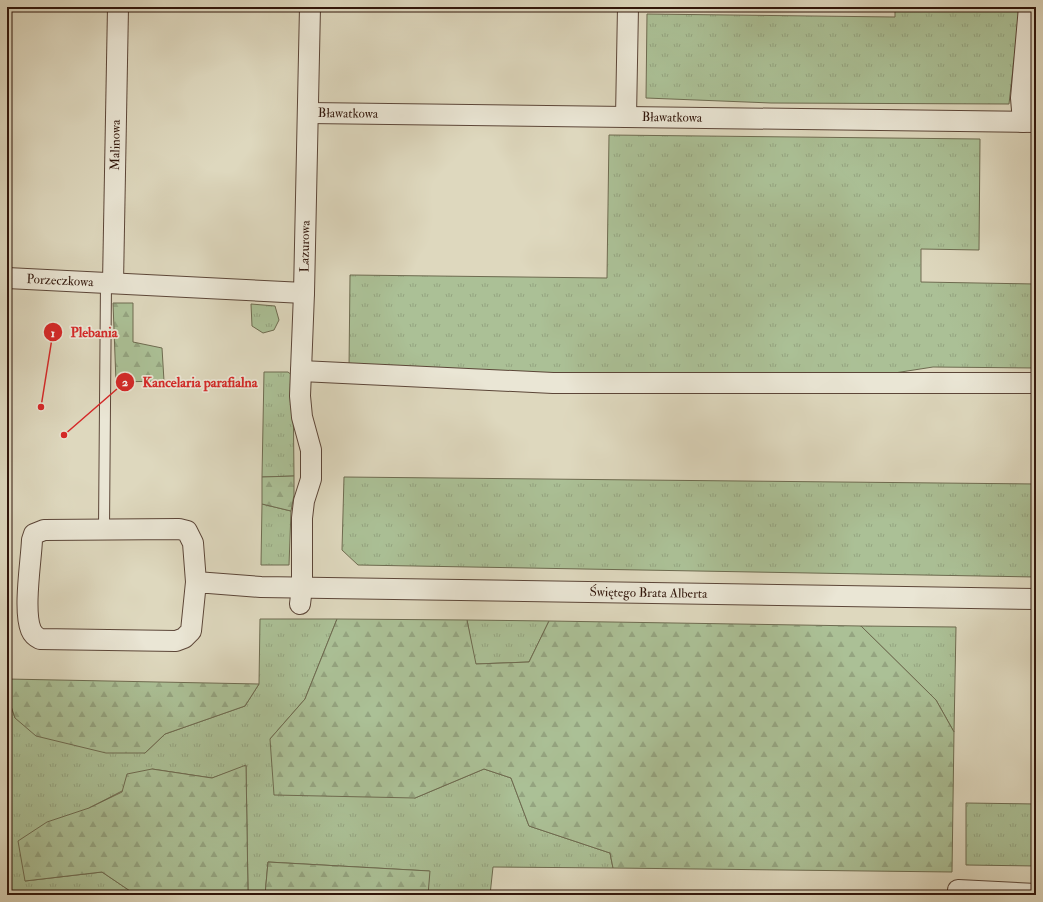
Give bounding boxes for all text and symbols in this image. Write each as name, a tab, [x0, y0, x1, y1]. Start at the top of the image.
street label: Bławatkowa	[318, 105, 379, 122]
street label: Bławatkowa	[642, 109, 703, 126]
street label: Malinowa	[107, 119, 124, 171]
street label: Lazurowa	[296, 220, 314, 273]
street label: Porzeczkowa	[26, 271, 95, 290]
callout: Plebania	[43, 319, 125, 345]
text: Plebania	[71, 324, 119, 341]
text: 1	[51, 326, 55, 341]
callout: Kancelaria parafialna	[115, 369, 266, 395]
text: Kancelaria parafialna	[142, 374, 259, 392]
text: 2	[122, 375, 128, 390]
street label: Świętego Brata Alberta	[590, 583, 708, 602]

